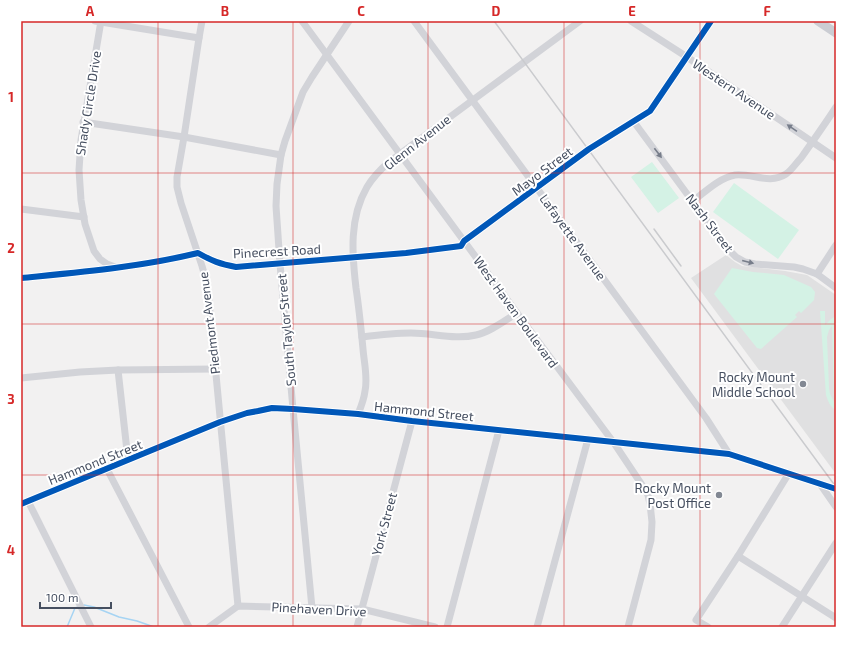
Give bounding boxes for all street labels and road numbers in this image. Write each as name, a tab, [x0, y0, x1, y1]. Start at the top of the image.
street label: Shady Circle Drive	[72, 50, 104, 156]
street label: Western Avenue	[690, 55, 778, 123]
street label: Glenn Avenue	[380, 111, 454, 173]
street label: Mayo Street	[509, 143, 576, 199]
street label: Nash Street	[683, 190, 737, 256]
street label: Lafayette Avenue	[536, 191, 610, 283]
street label: Pinecrest Road	[233, 241, 321, 261]
street label: West Haven Boulevard	[470, 253, 562, 371]
street label: Piedmont Avenue	[195, 271, 223, 375]
street label: South Taylor Street	[273, 273, 299, 387]
street label: Hammond Street	[373, 398, 475, 424]
street label: Hammond Street	[46, 436, 144, 488]
street label: York Street	[368, 491, 400, 557]
street label: Pinehaven Drive	[271, 599, 367, 619]

